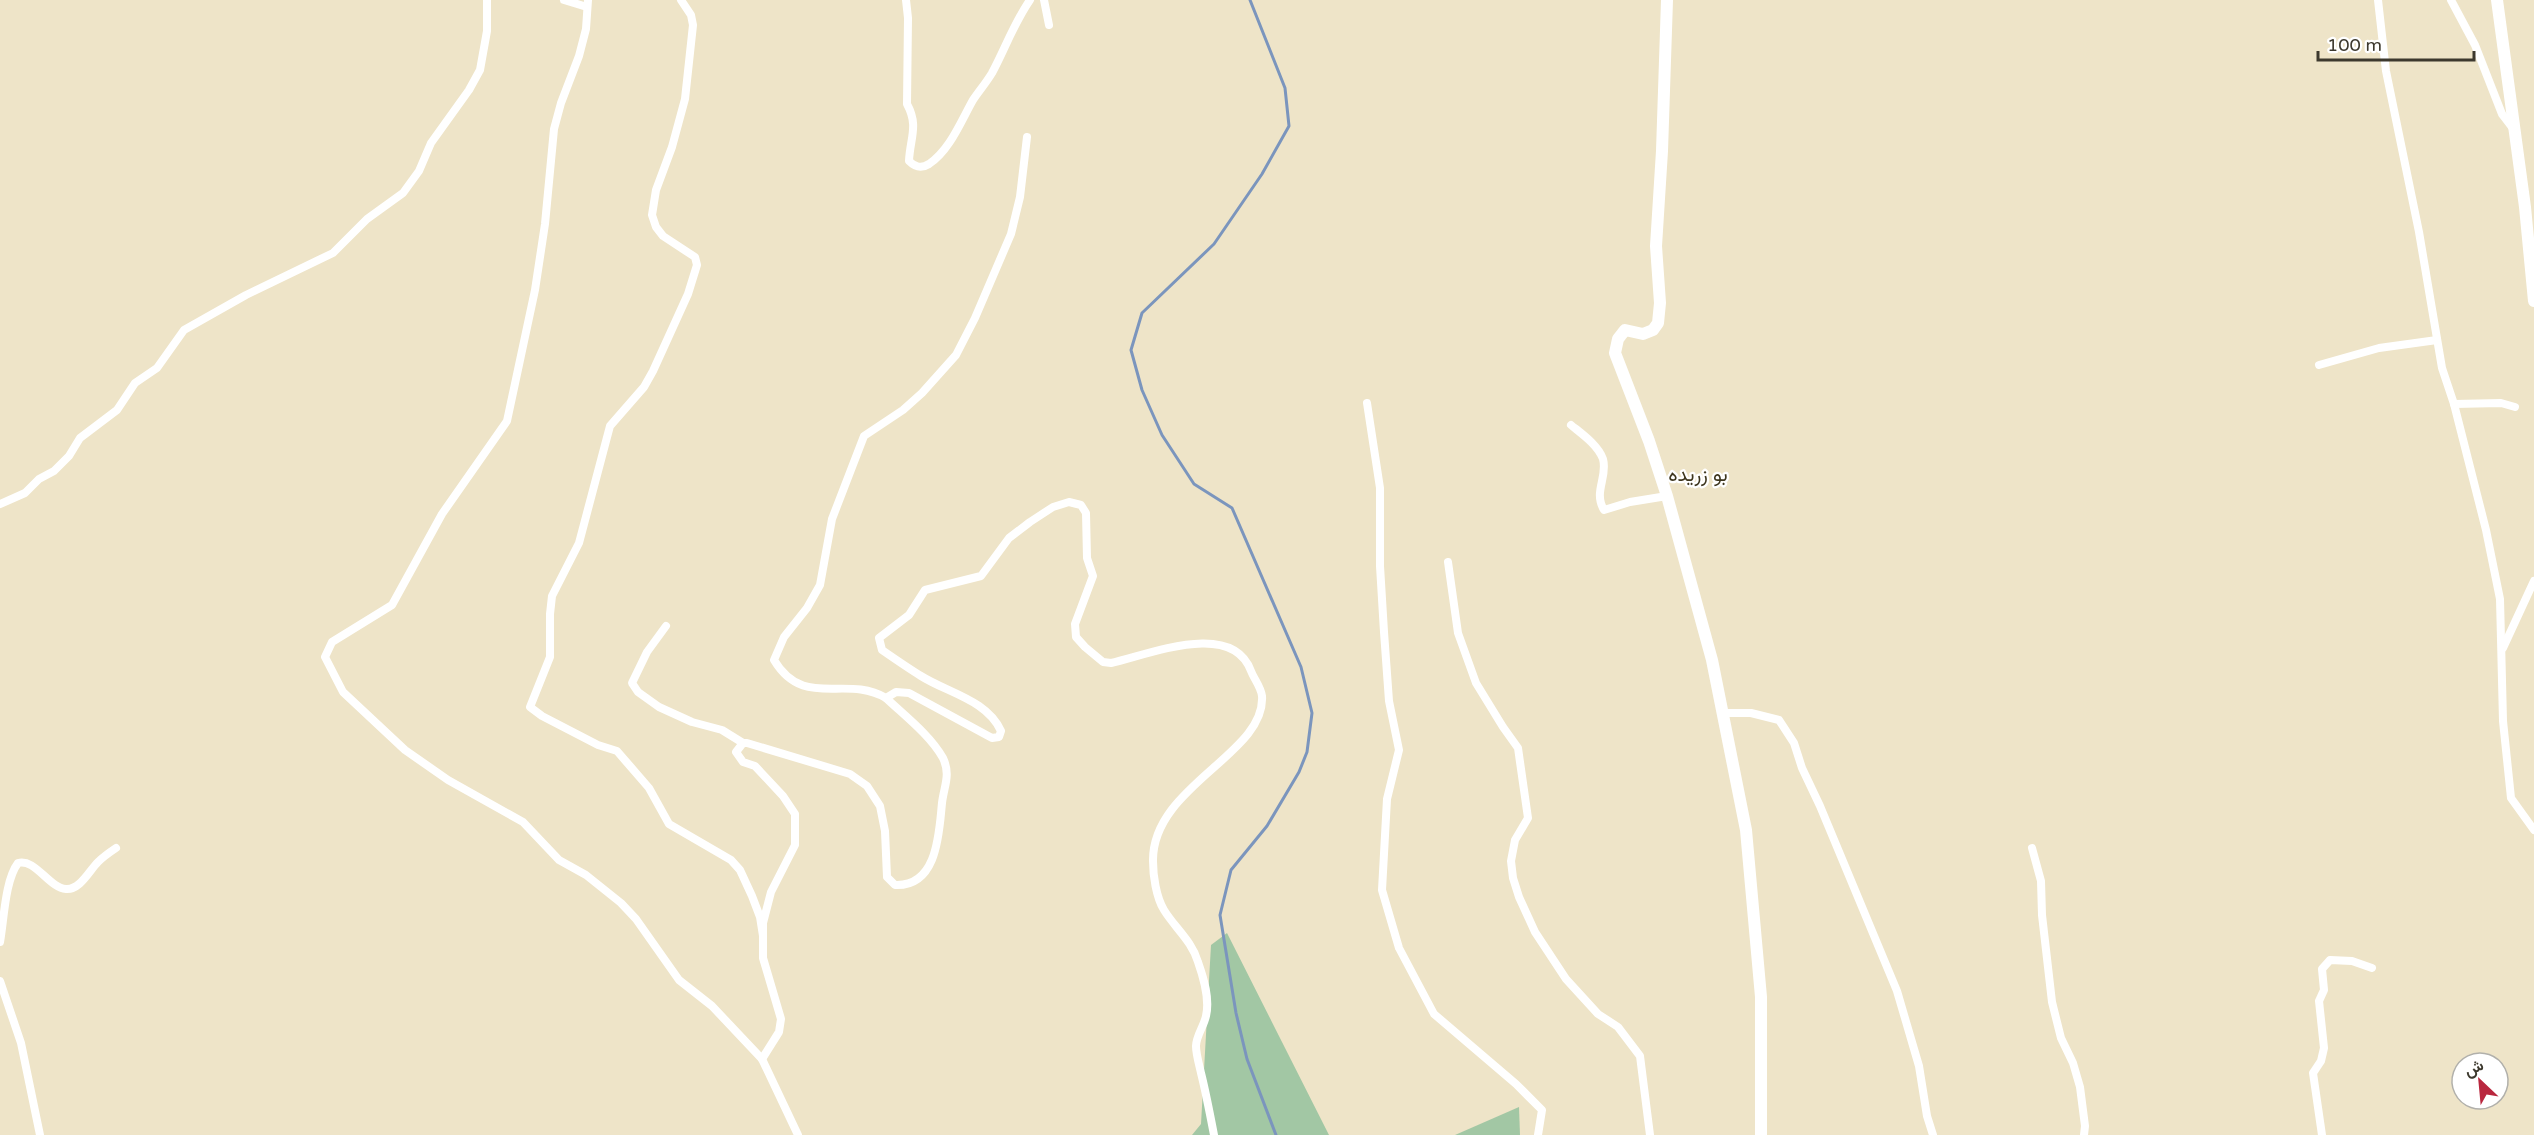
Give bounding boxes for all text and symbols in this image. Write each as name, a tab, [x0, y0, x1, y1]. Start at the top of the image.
scale bar	[2318, 24, 2474, 62]
text: 100 m	[2327, 34, 2382, 56]
district label: بو زريده	[1668, 463, 1728, 487]
north arrow	[2450, 1051, 2510, 1111]
text: ش	[2461, 1055, 2487, 1082]

